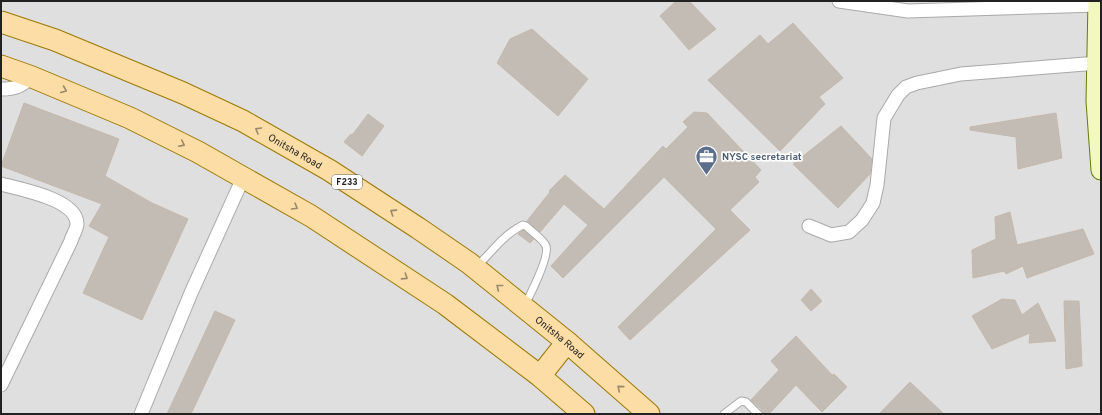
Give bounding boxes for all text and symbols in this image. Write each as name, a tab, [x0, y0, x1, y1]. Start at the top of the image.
one-way arrow	[59, 85, 67, 93]
one-way arrow	[255, 127, 262, 134]
street label: Onitsha Road	[265, 132, 324, 173]
one-way arrow	[178, 139, 185, 146]
office icon: NYSC secretariat	[694, 143, 720, 176]
place label: NYSC secretariat	[722, 151, 802, 164]
road number: F233	[332, 175, 362, 189]
one-way arrow	[291, 203, 298, 210]
one-way arrow	[390, 209, 397, 216]
one-way arrow	[401, 273, 408, 280]
one-way arrow	[496, 284, 503, 291]
street label: Onitsha Road	[532, 314, 587, 362]
one-way arrow	[617, 385, 625, 393]

